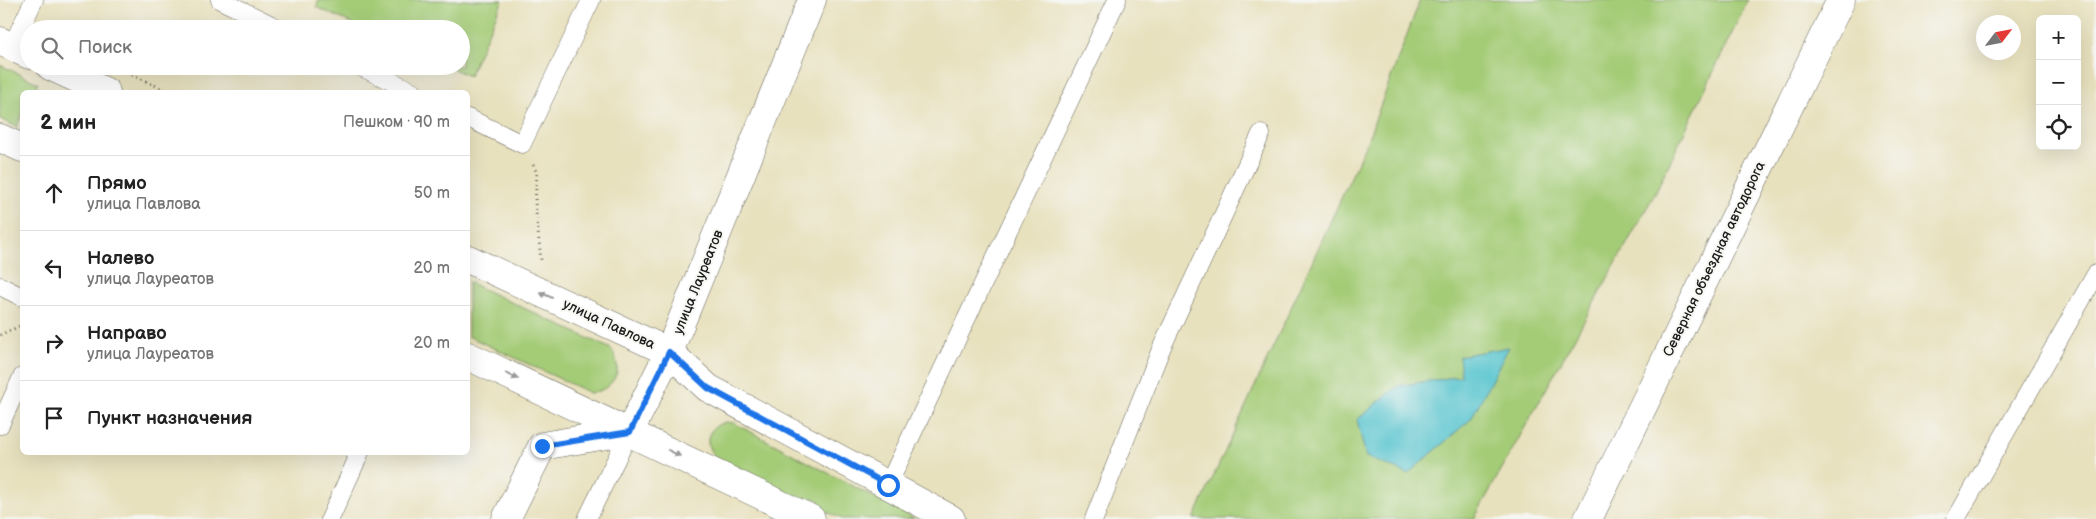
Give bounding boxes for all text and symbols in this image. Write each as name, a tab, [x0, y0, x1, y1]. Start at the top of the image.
north arrow	[1976, 15, 2021, 60]
map controls	[2036, 15, 2081, 150]
button: +	[2036, 15, 2081, 60]
search box	[20, 20, 470, 75]
icon: search	[38, 34, 66, 62]
text: Поиск	[78, 36, 132, 59]
button: −	[2036, 60, 2081, 105]
button: locate	[2036, 105, 2081, 150]
text: 2 мин	[40, 110, 96, 135]
text: Пешком · 90 m	[343, 113, 450, 132]
street label: Северная объездная автодорога	[1659, 158, 1769, 359]
text: Прямо	[87, 172, 147, 195]
icon: ahead	[40, 179, 68, 207]
text: 50 m	[414, 184, 450, 203]
text: улица Павлова	[87, 195, 201, 214]
street label: улица Лауреатов	[669, 227, 727, 337]
text: Налево	[87, 247, 154, 270]
icon: left	[40, 254, 68, 282]
text: 20 m	[414, 259, 450, 278]
text: улица Лауреатов	[87, 270, 214, 289]
one-way arrow	[538, 290, 553, 299]
street label: улица Павлова	[560, 295, 658, 353]
text: Направо	[87, 322, 167, 345]
icon: right	[40, 329, 68, 357]
text: 20 m	[414, 334, 450, 353]
text: улица Лауреатов	[87, 345, 214, 364]
one-way arrow	[505, 373, 519, 381]
icon: arrive	[40, 404, 68, 432]
text: Пункт назначения	[87, 407, 252, 430]
route end	[531, 435, 554, 458]
one-way arrow	[667, 449, 681, 457]
route start	[877, 474, 900, 497]

